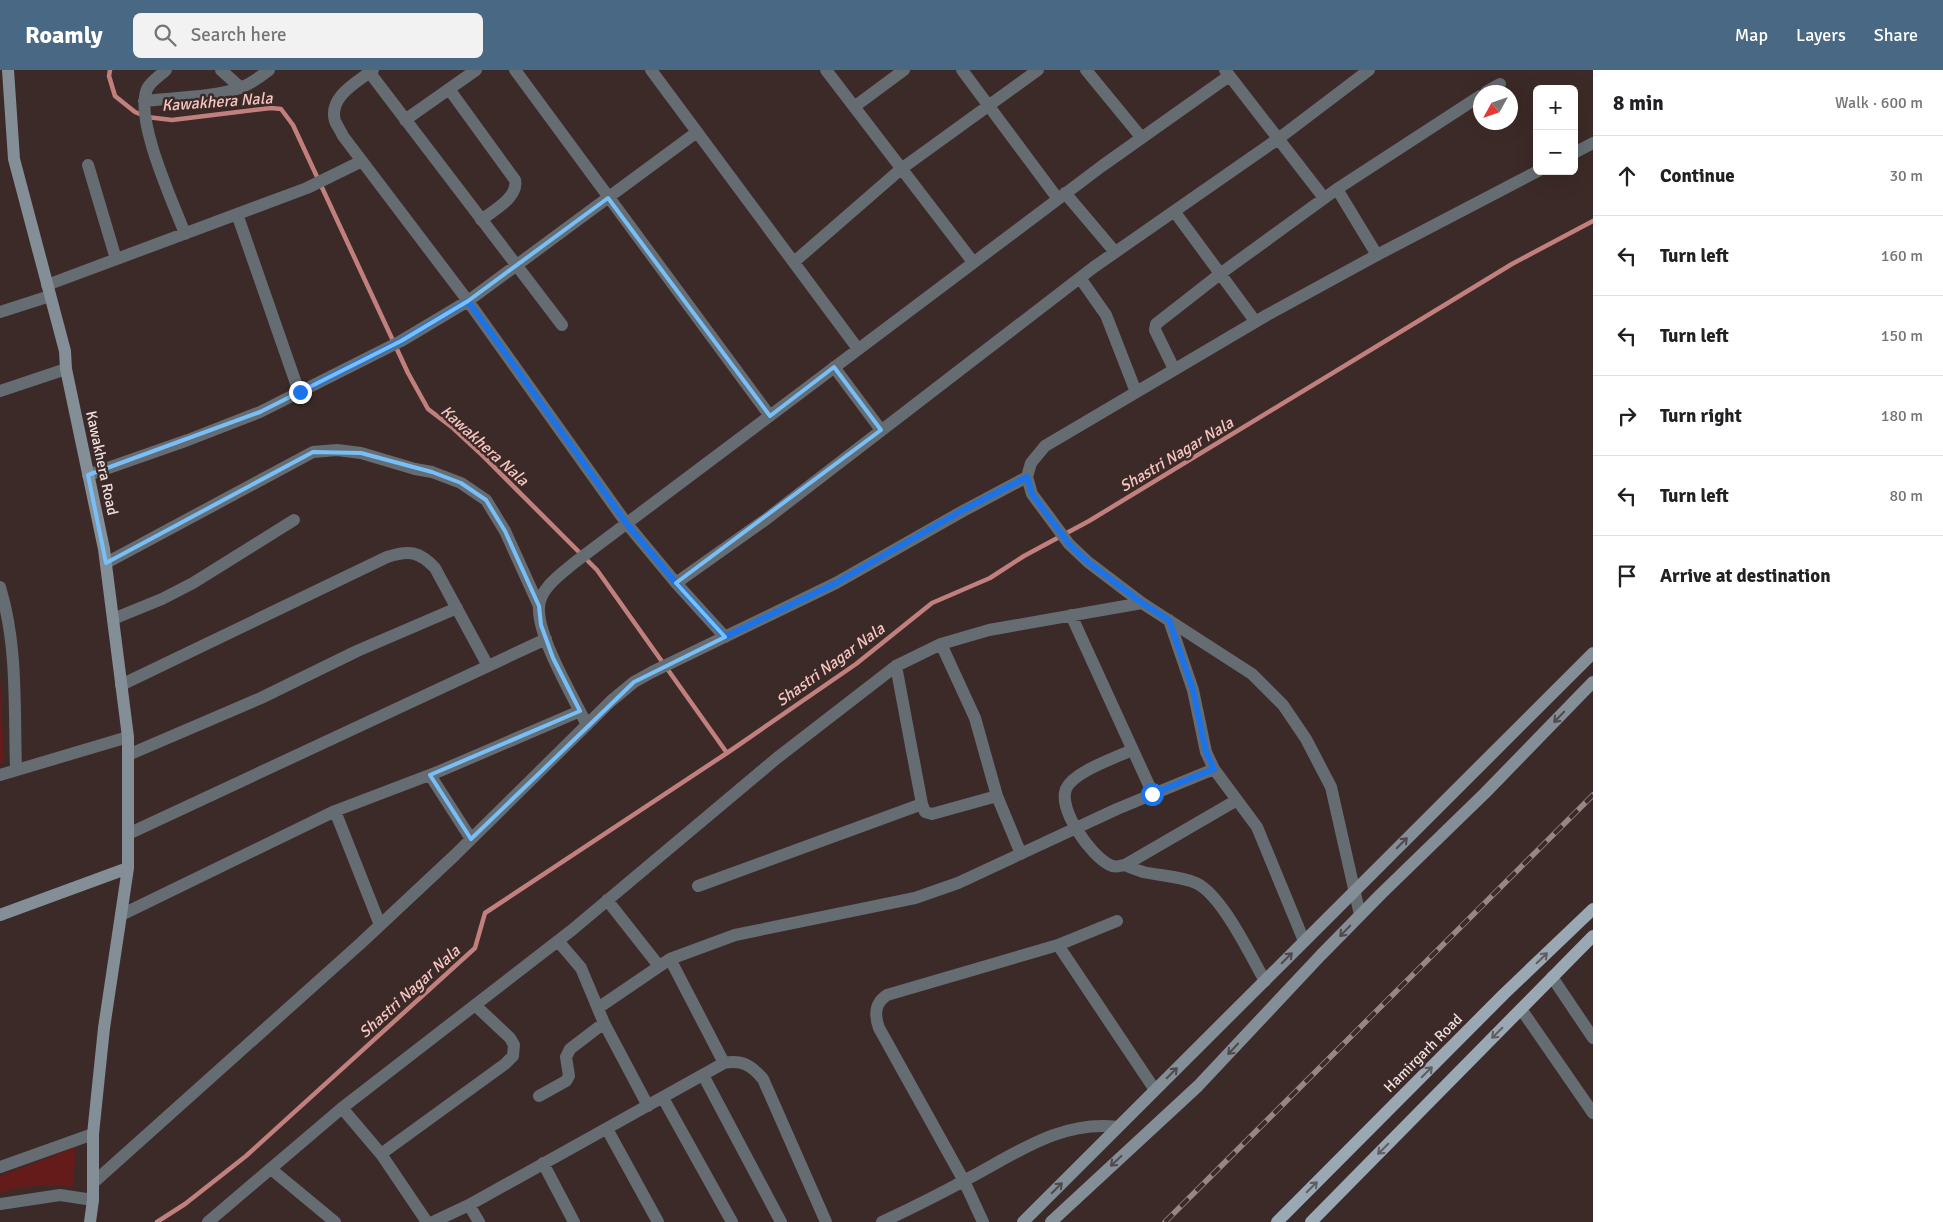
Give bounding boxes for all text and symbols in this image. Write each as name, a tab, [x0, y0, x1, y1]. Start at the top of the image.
search box	[133, 13, 483, 58]
text: Roamly	[25, 20, 103, 50]
icon: search	[151, 21, 179, 49]
text: Search here	[191, 23, 287, 47]
text: Map	[1735, 24, 1768, 46]
text: Layers	[1796, 24, 1846, 46]
text: Share	[1874, 24, 1918, 46]
north arrow	[1473, 85, 1518, 130]
map controls	[1533, 85, 1578, 175]
button: +	[1533, 85, 1578, 130]
water label: Kawakhera Nala	[161, 88, 274, 116]
text: 8 min	[1613, 90, 1664, 116]
text: Walk · 600 m	[1835, 93, 1923, 113]
button: −	[1533, 130, 1578, 175]
icon: ahead	[1613, 162, 1641, 190]
text: Continue	[1660, 164, 1735, 188]
text: 30 m	[1889, 166, 1923, 186]
icon: left	[1613, 242, 1641, 270]
text: Turn left	[1660, 244, 1729, 268]
text: 160 m	[1881, 246, 1923, 266]
icon: left	[1613, 322, 1641, 350]
text: Turn left	[1660, 324, 1729, 348]
text: 150 m	[1881, 326, 1923, 346]
route end	[289, 381, 312, 404]
water label: Kawakhera Nala	[436, 401, 533, 491]
icon: right	[1613, 402, 1641, 430]
text: Turn right	[1660, 404, 1742, 428]
text: 180 m	[1881, 406, 1923, 426]
street label: Kawakhera Road	[82, 409, 122, 517]
water label: Shastri Nagar Nala	[1116, 413, 1238, 497]
icon: left	[1613, 482, 1641, 510]
text: Turn left	[1660, 484, 1729, 508]
text: 80 m	[1889, 486, 1923, 506]
icon: arrive	[1613, 562, 1641, 590]
text: Arrive at destination	[1660, 564, 1831, 588]
water label: Shastri Nagar Nala	[773, 618, 889, 711]
one-way arrow	[1553, 711, 1565, 723]
route start	[1141, 783, 1164, 806]
one-way arrow	[1396, 838, 1408, 850]
one-way arrow	[1339, 924, 1351, 936]
water label: Shastri Nagar Nala	[355, 941, 465, 1042]
one-way arrow	[1281, 952, 1294, 964]
one-way arrow	[1536, 952, 1548, 964]
street label: Hamirgarh Road	[1380, 1010, 1466, 1096]
one-way arrow	[1491, 1027, 1503, 1039]
one-way arrow	[1227, 1042, 1239, 1055]
one-way arrow	[1166, 1067, 1179, 1079]
one-way arrow	[1420, 1067, 1432, 1079]
one-way arrow	[1377, 1142, 1389, 1155]
one-way arrow	[1110, 1156, 1123, 1167]
one-way arrow	[1051, 1181, 1063, 1194]
one-way arrow	[1306, 1181, 1318, 1194]

